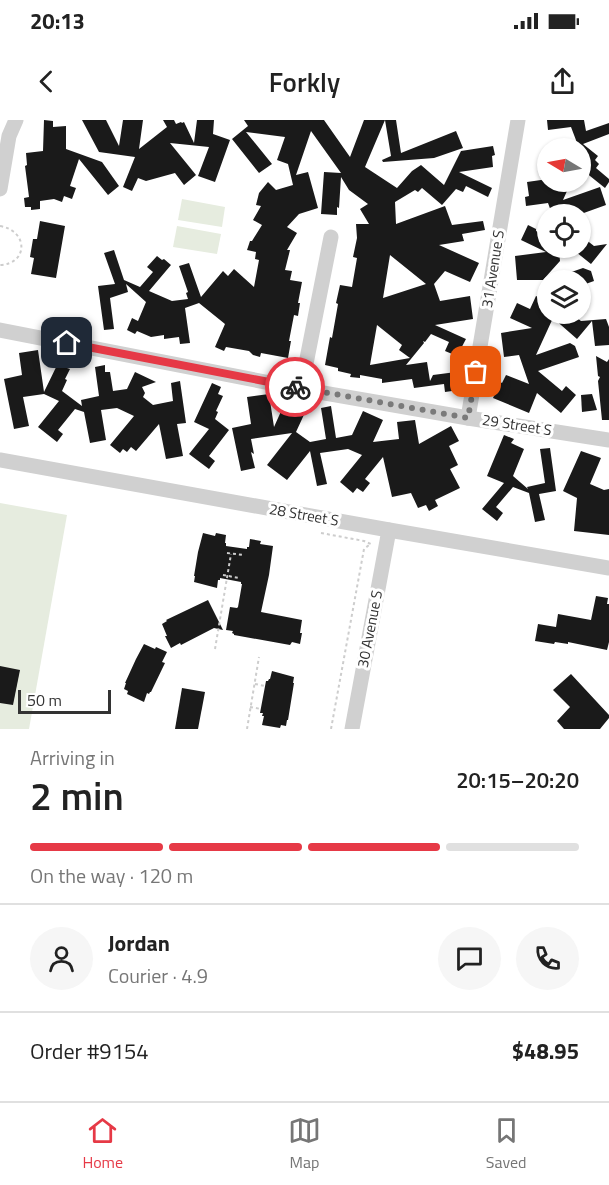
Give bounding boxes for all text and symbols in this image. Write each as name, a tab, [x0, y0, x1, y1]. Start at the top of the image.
text: 20:13	[30, 4, 85, 38]
text: Forkly	[269, 61, 340, 102]
icon: back	[30, 65, 63, 98]
icon: share	[546, 65, 579, 98]
north arrow	[537, 138, 591, 192]
map controls	[537, 138, 591, 324]
button: locate	[537, 204, 591, 258]
street label: 31 Avenue S	[475, 228, 510, 309]
button: layers	[537, 270, 591, 324]
pin	[41, 317, 92, 368]
icon: home	[50, 326, 83, 359]
pin	[450, 346, 501, 397]
icon: bag	[459, 355, 492, 388]
courier	[265, 357, 325, 417]
icon: bike	[279, 371, 312, 404]
street label: 29 Street S	[481, 408, 554, 441]
street label: 28 Street S	[268, 497, 341, 532]
street label: 30 Avenue S	[351, 588, 388, 670]
scale bar	[18, 687, 111, 714]
text: 50 m	[27, 688, 62, 712]
text: Arriving in	[30, 742, 115, 773]
text: 20:15–20:20	[456, 763, 579, 797]
text: 2 min	[30, 766, 124, 825]
text: On the way · 120 m	[30, 860, 193, 891]
text: Jordan	[108, 926, 170, 960]
button: person	[30, 927, 93, 990]
button: chat	[438, 927, 501, 990]
button: phone	[516, 927, 579, 990]
text: Courier · 4.9	[108, 960, 208, 991]
text: Order #9154	[30, 1034, 149, 1068]
text: $48.95	[512, 1034, 579, 1068]
tab: Home	[82, 1114, 123, 1174]
tab: Map	[288, 1114, 321, 1174]
tab: Saved	[486, 1114, 527, 1174]

